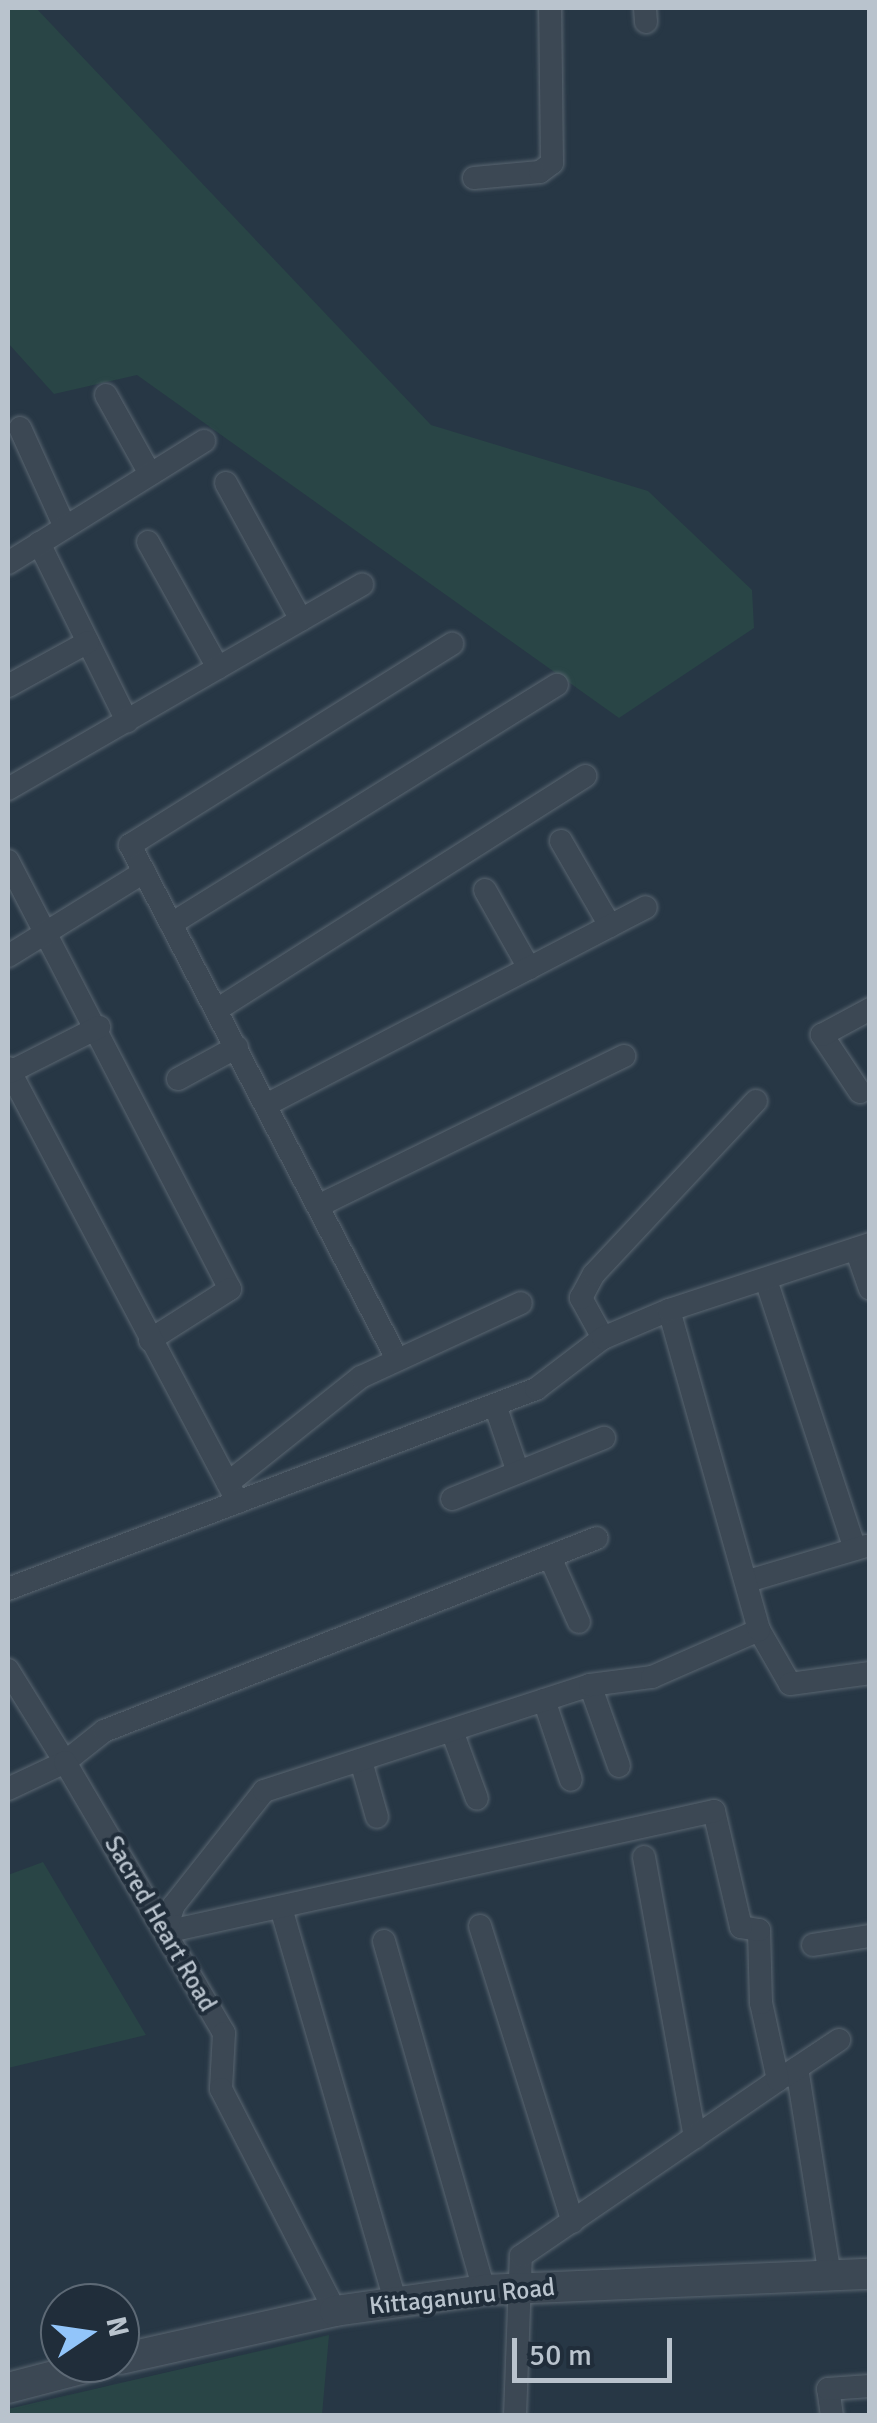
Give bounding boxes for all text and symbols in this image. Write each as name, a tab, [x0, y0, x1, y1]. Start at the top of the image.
street label: Sacred Heart Road	[98, 1831, 222, 2017]
street label: Kittaganuru Road	[368, 2272, 556, 2322]
north arrow	[40, 2283, 140, 2383]
text: N	[99, 2313, 136, 2340]
scale bar	[517, 2318, 677, 2380]
text: 50 m	[529, 2337, 592, 2374]

